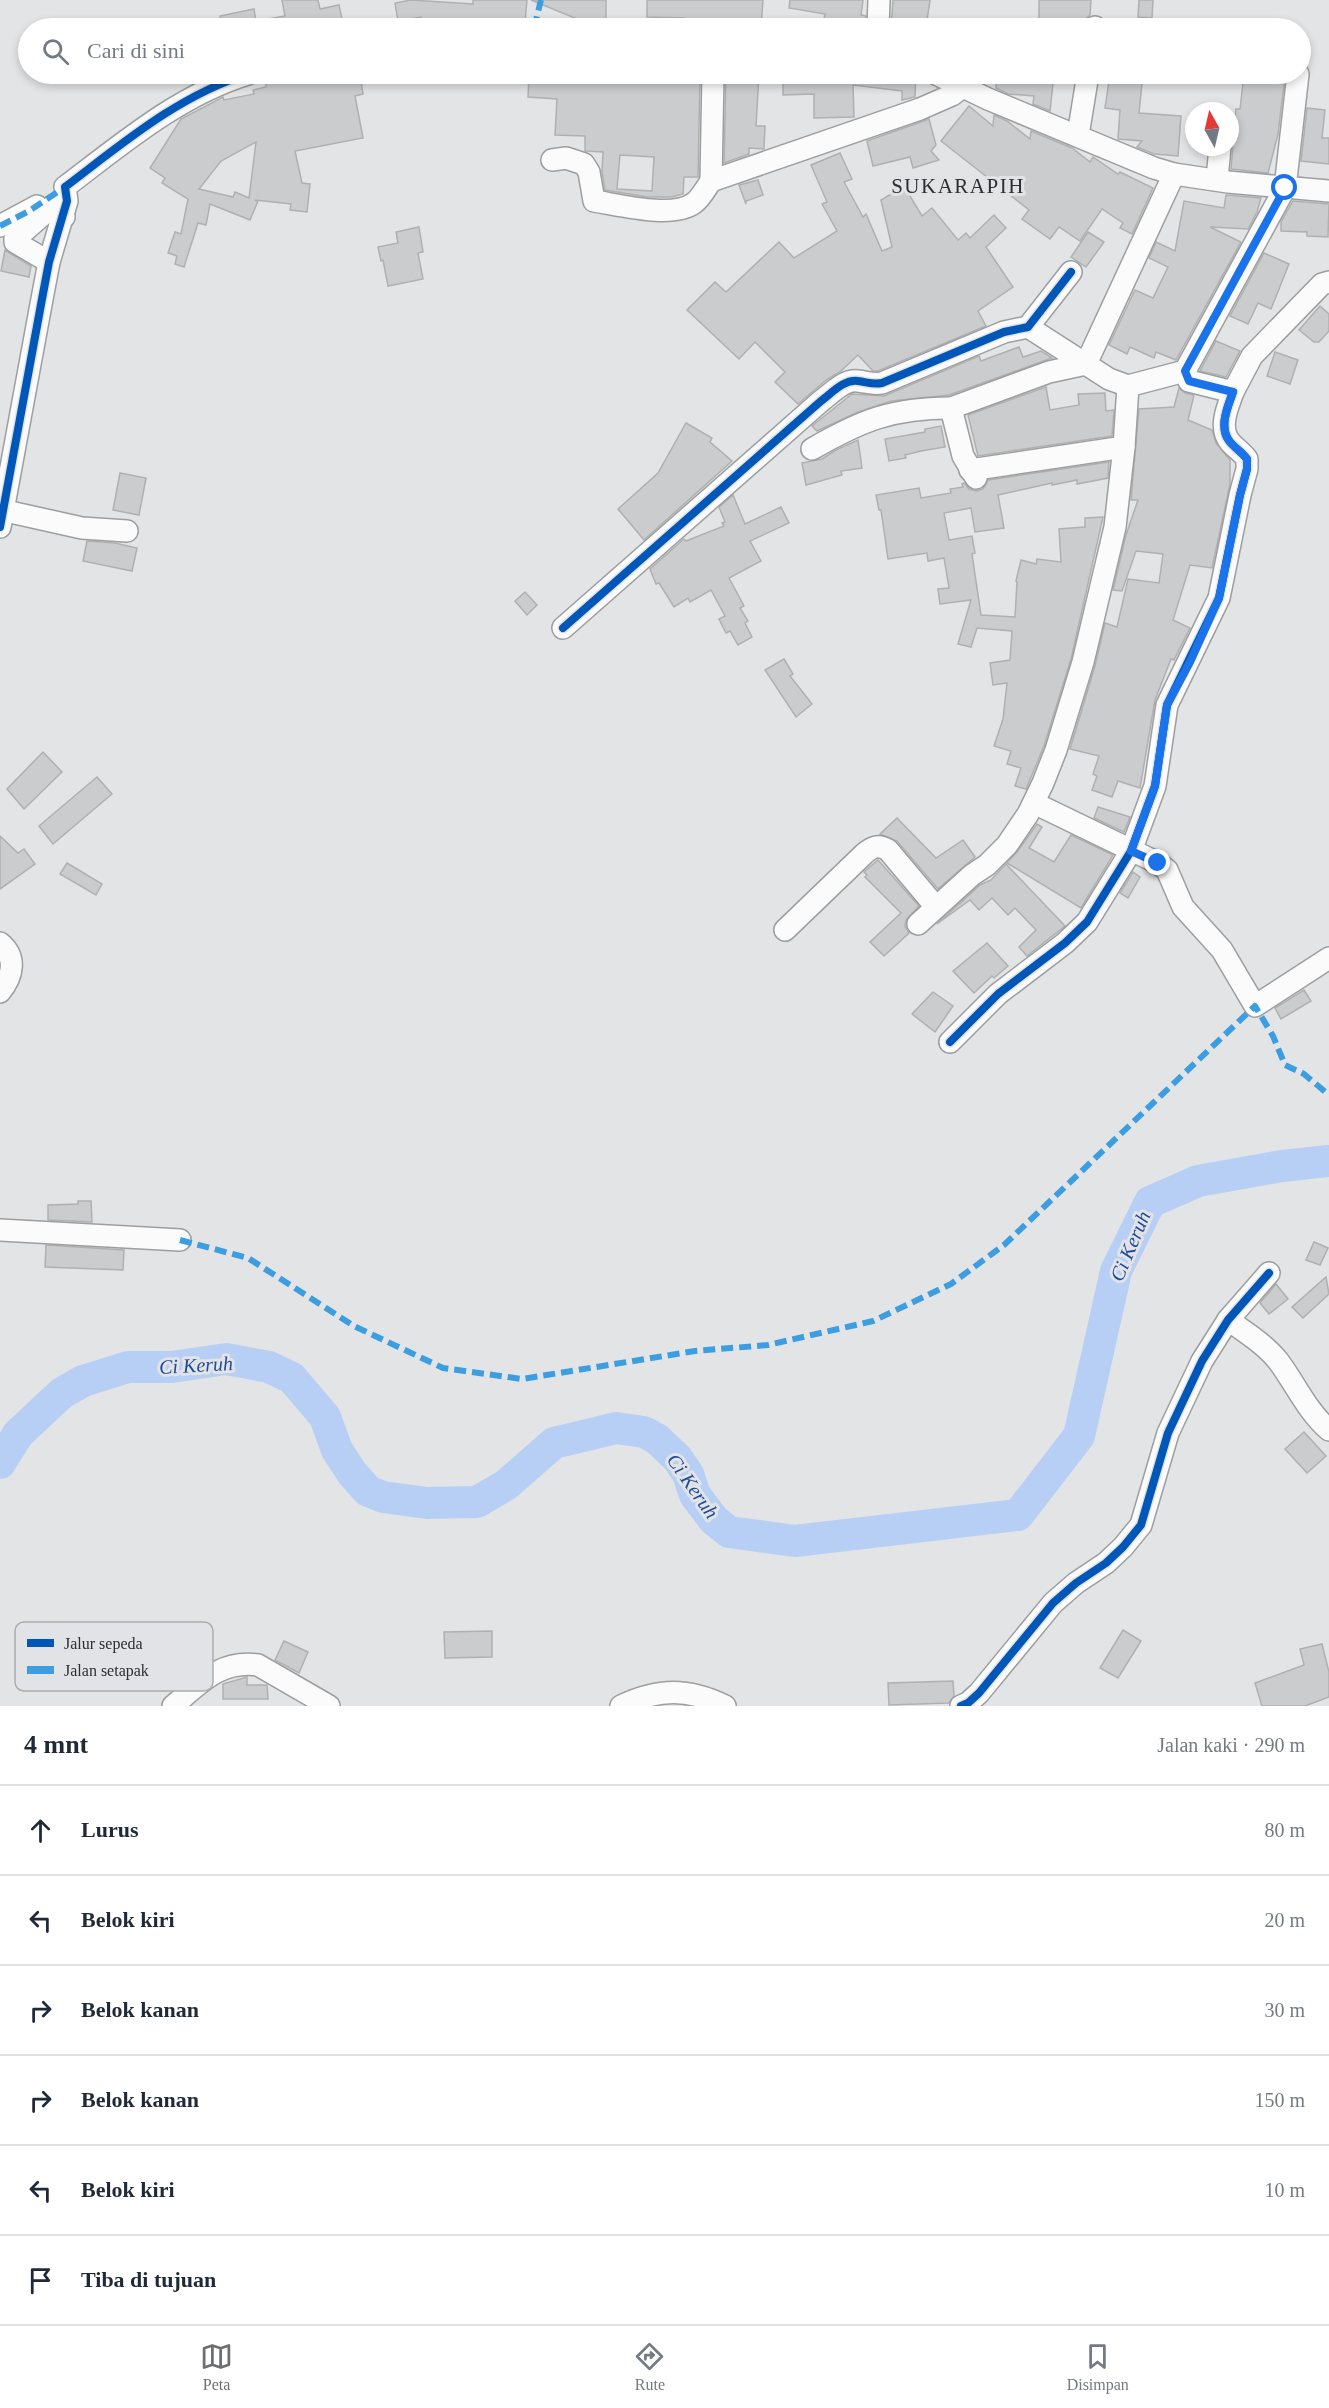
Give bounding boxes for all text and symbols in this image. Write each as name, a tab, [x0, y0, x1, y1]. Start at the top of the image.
search box	[18, 18, 1311, 84]
icon: search	[39, 35, 72, 68]
text: Cari di sini	[87, 38, 185, 63]
north arrow	[1185, 102, 1239, 156]
district label: SUKARAPIH	[891, 174, 1025, 198]
route start	[1271, 174, 1297, 200]
route end	[1144, 849, 1170, 875]
water label: Ci Keruh	[1105, 1208, 1155, 1284]
water label: Ci Keruh	[159, 1352, 233, 1378]
water label: Ci Keruh	[663, 1449, 723, 1523]
legend	[15, 1622, 213, 1691]
text: Jalur sepeda	[64, 1635, 143, 1653]
text: Jalan setapak	[64, 1662, 149, 1680]
text: 4 mnt	[24, 1730, 88, 1759]
text: Jalan kaki · 290 m	[1157, 1734, 1305, 1756]
icon: ahead	[24, 1814, 57, 1847]
text: Lurus	[81, 1817, 138, 1842]
text: 80 m	[1264, 1819, 1305, 1841]
icon: left	[24, 1904, 57, 1937]
text: Belok kiri	[81, 1907, 175, 1932]
text: 20 m	[1264, 1909, 1305, 1931]
icon: right	[24, 1994, 57, 2027]
text: Belok kanan	[81, 1997, 199, 2022]
text: 30 m	[1264, 1999, 1305, 2021]
icon: right	[24, 2084, 57, 2117]
text: Belok kanan	[81, 2087, 199, 2112]
text: 150 m	[1254, 2089, 1305, 2111]
icon: left	[24, 2174, 57, 2207]
text: Belok kiri	[81, 2177, 175, 2202]
text: 10 m	[1264, 2179, 1305, 2201]
icon: arrive	[24, 2264, 57, 2297]
text: Tiba di tujuan	[81, 2267, 216, 2292]
tab: Peta	[200, 2340, 233, 2394]
tab: Rute	[633, 2340, 666, 2394]
tab: Disimpan	[1067, 2340, 1129, 2394]

